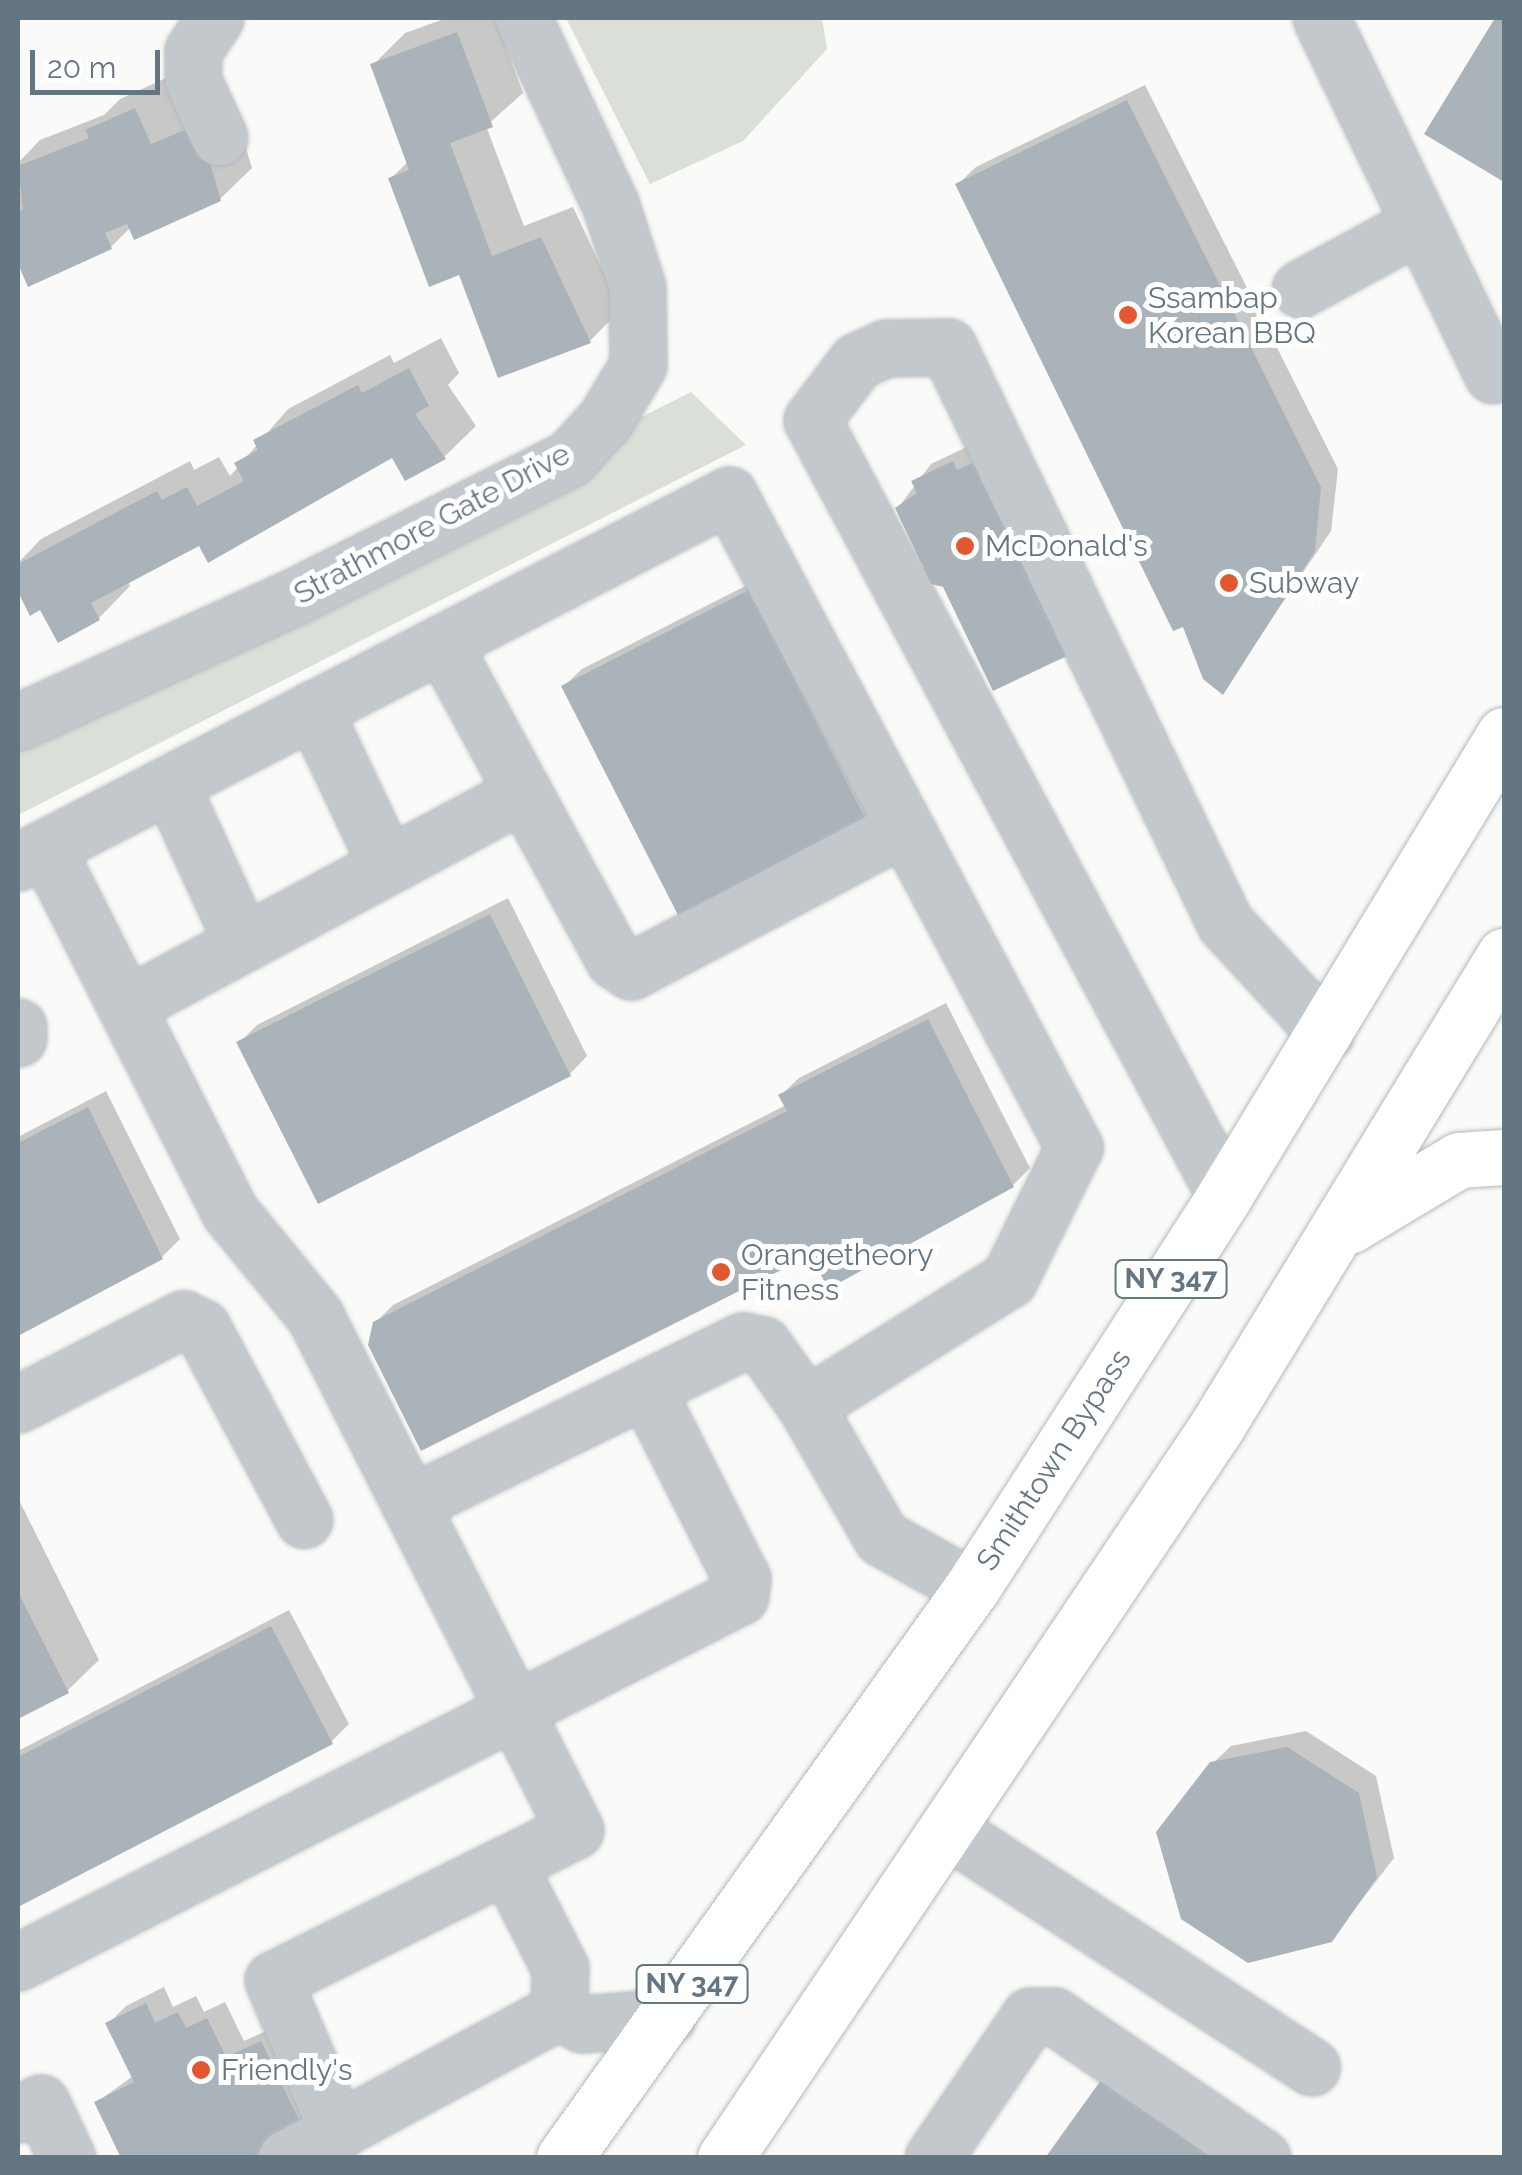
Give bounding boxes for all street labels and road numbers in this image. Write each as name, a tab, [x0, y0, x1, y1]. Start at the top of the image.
street label: Strathmore Gate Drive	[288, 436, 576, 612]
road number: NY 347	[1114, 1256, 1228, 1302]
street label: Smithtown Bypass	[969, 1343, 1139, 1577]
road number: NY 347	[634, 1961, 750, 2007]

